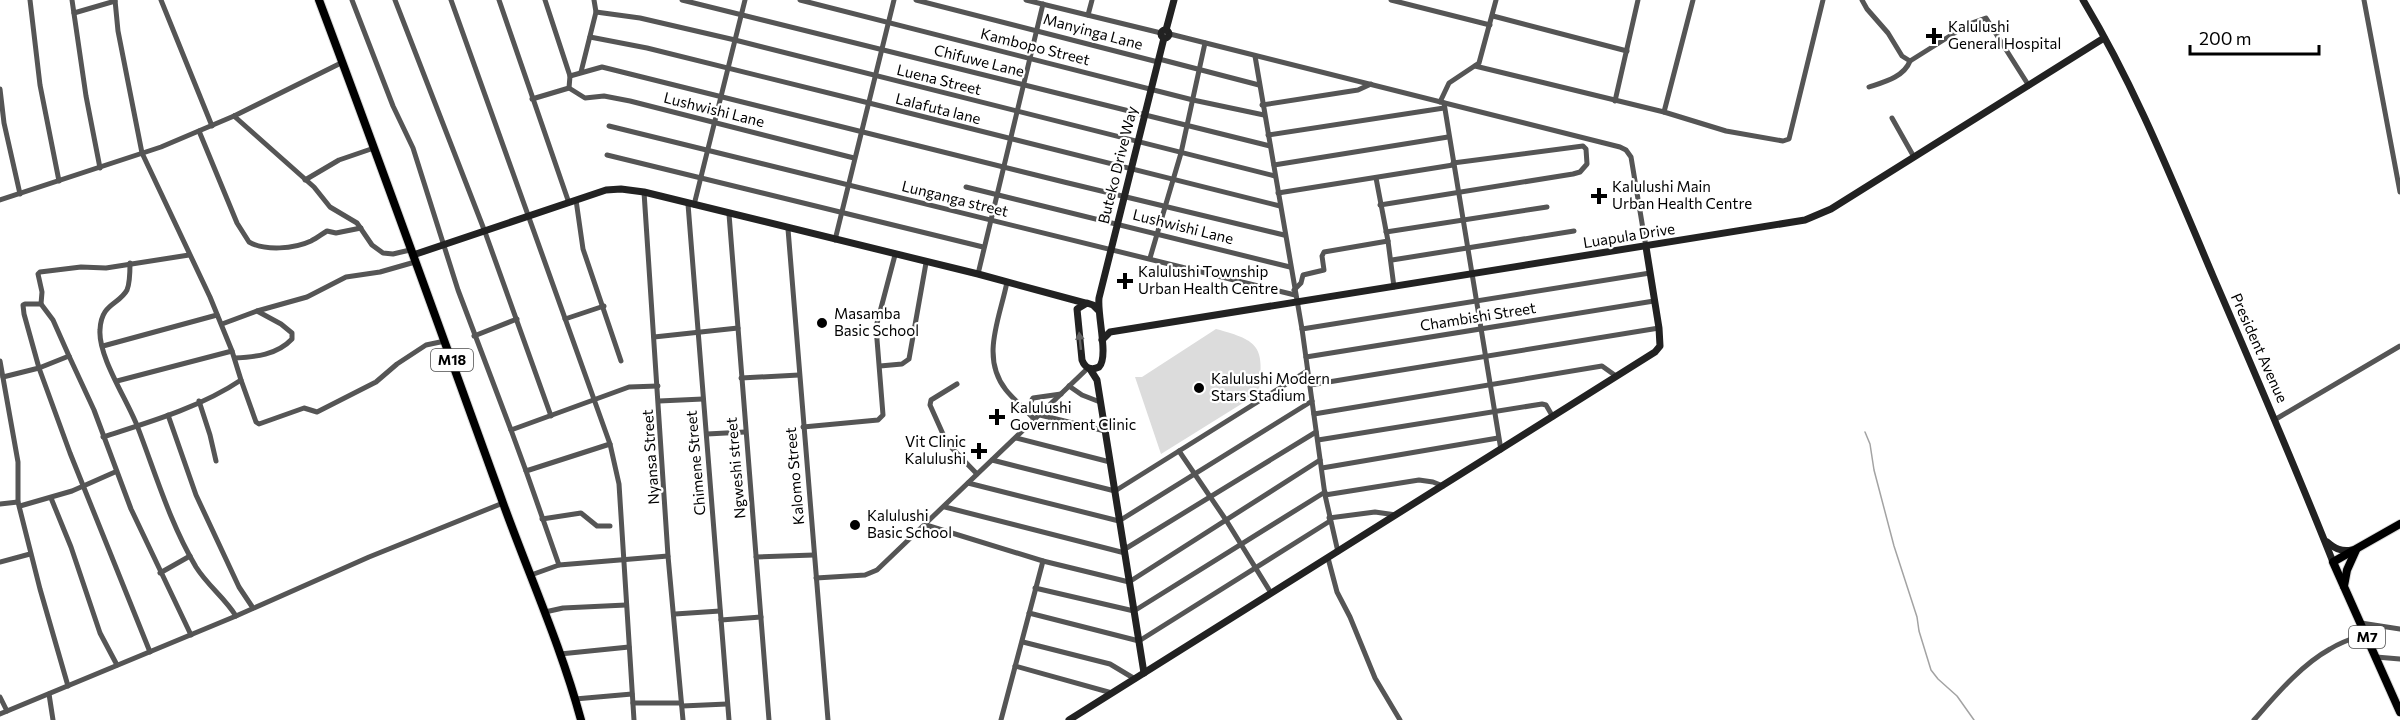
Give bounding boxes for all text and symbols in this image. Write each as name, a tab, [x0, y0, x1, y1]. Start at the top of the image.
street label: Manyinga Lane	[1041, 9, 1145, 53]
place label: Kalulushi General Hospital	[1948, 17, 2061, 52]
scale bar	[2190, 18, 2319, 56]
street label: Kambopo Street	[979, 24, 1092, 68]
marker: Kalulushi General Hospital	[1925, 27, 1943, 45]
text: 200 m	[2199, 27, 2252, 49]
street label: Chifuwe Lane	[932, 40, 1026, 80]
street label: Luena Street	[895, 60, 983, 98]
street label: Lushwishi Lane	[662, 88, 767, 130]
street label: Lalafuta lane	[894, 89, 983, 127]
street label: Buteko Drive Way	[1094, 104, 1140, 225]
street label: Lunganga street	[900, 176, 1010, 220]
place label: Kalulushi Main Urban Health Centre	[1612, 177, 1752, 212]
marker: Kalulushi Main Urban Health Centre	[1590, 187, 1608, 205]
street label: Lushwishi Lane	[1131, 205, 1236, 247]
street label: Luapula Drive	[1582, 219, 1676, 251]
place label: Kalulushi Township Urban Health Centre	[1138, 262, 1278, 297]
marker: Kalulushi Township Urban Health Centre	[1116, 272, 1134, 290]
street label: President Avenue	[2228, 290, 2292, 405]
street label: Chambishi Street	[1419, 298, 1537, 334]
place label: Masamba Basic School	[834, 304, 919, 339]
marker: Masamba Basic School	[815, 316, 829, 330]
one-way arrow	[1075, 331, 1085, 350]
road number: M18	[431, 349, 473, 371]
place label: Kalulushi Modern Stars Stadium	[1211, 369, 1330, 404]
marker: Kalulushi Modern Stars Stadium	[1192, 381, 1206, 395]
place label: Kalulushi Government Clinic	[1010, 398, 1136, 433]
marker: Kalulushi Government Clinic	[988, 408, 1006, 426]
street label: Nyansa Street	[638, 409, 662, 505]
street label: Chimene Street	[681, 410, 709, 516]
street label: Ngweshi street	[722, 417, 748, 520]
street label: Kalomo Street	[781, 426, 807, 526]
place label: Vit Clinic Kalulushi	[904, 432, 966, 467]
marker: Vit Clinic Kalulushi	[970, 442, 988, 460]
place label: Kalulushi Basic School	[867, 506, 952, 541]
marker: Kalulushi Basic School	[848, 518, 862, 532]
road number: M7	[2349, 626, 2385, 648]

